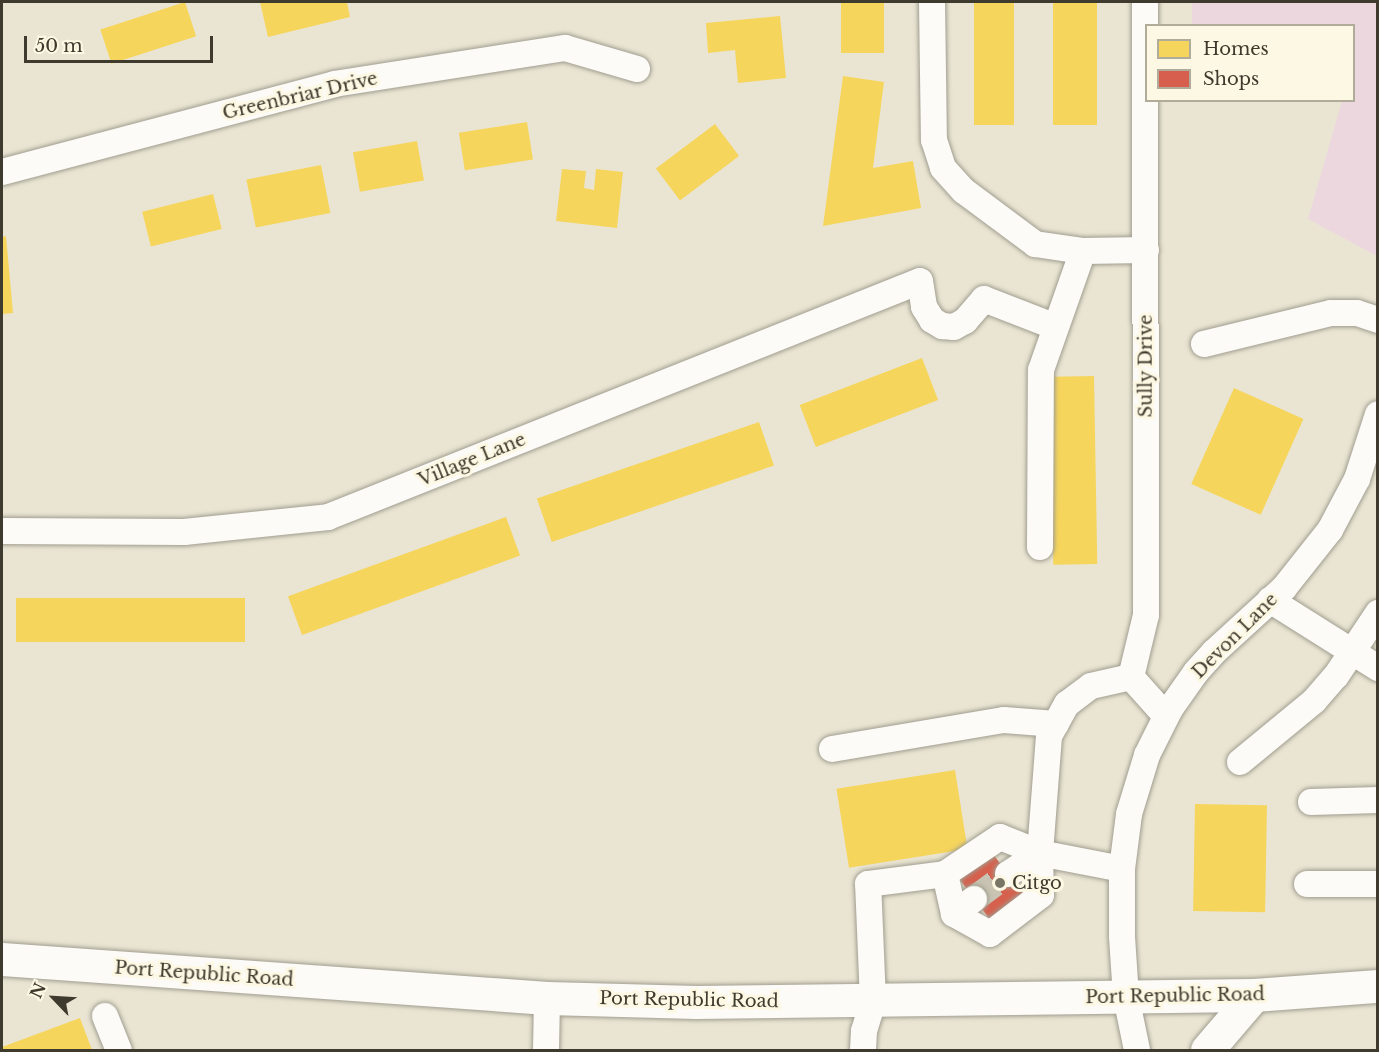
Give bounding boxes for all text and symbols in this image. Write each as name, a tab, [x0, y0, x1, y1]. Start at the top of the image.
scale bar	[27, 24, 216, 62]
legend	[1145, 24, 1355, 102]
text: 50 m	[35, 35, 83, 57]
text: Homes	[1203, 38, 1269, 60]
street label: Greenbriar Drive	[220, 68, 380, 124]
text: Shops	[1203, 68, 1259, 90]
street label: Sully Drive	[1135, 314, 1157, 418]
street label: Village Lane	[415, 429, 529, 491]
street label: Devon Lane	[1188, 589, 1282, 683]
place label: Citgo	[1012, 872, 1062, 894]
marker: Citgo	[993, 876, 1007, 890]
street label: Port Republic Road	[114, 957, 294, 991]
north arrow	[24, 968, 84, 1028]
text: N	[25, 979, 50, 1001]
street label: Port Republic Road	[1085, 984, 1265, 1008]
street label: Port Republic Road	[599, 988, 779, 1012]

